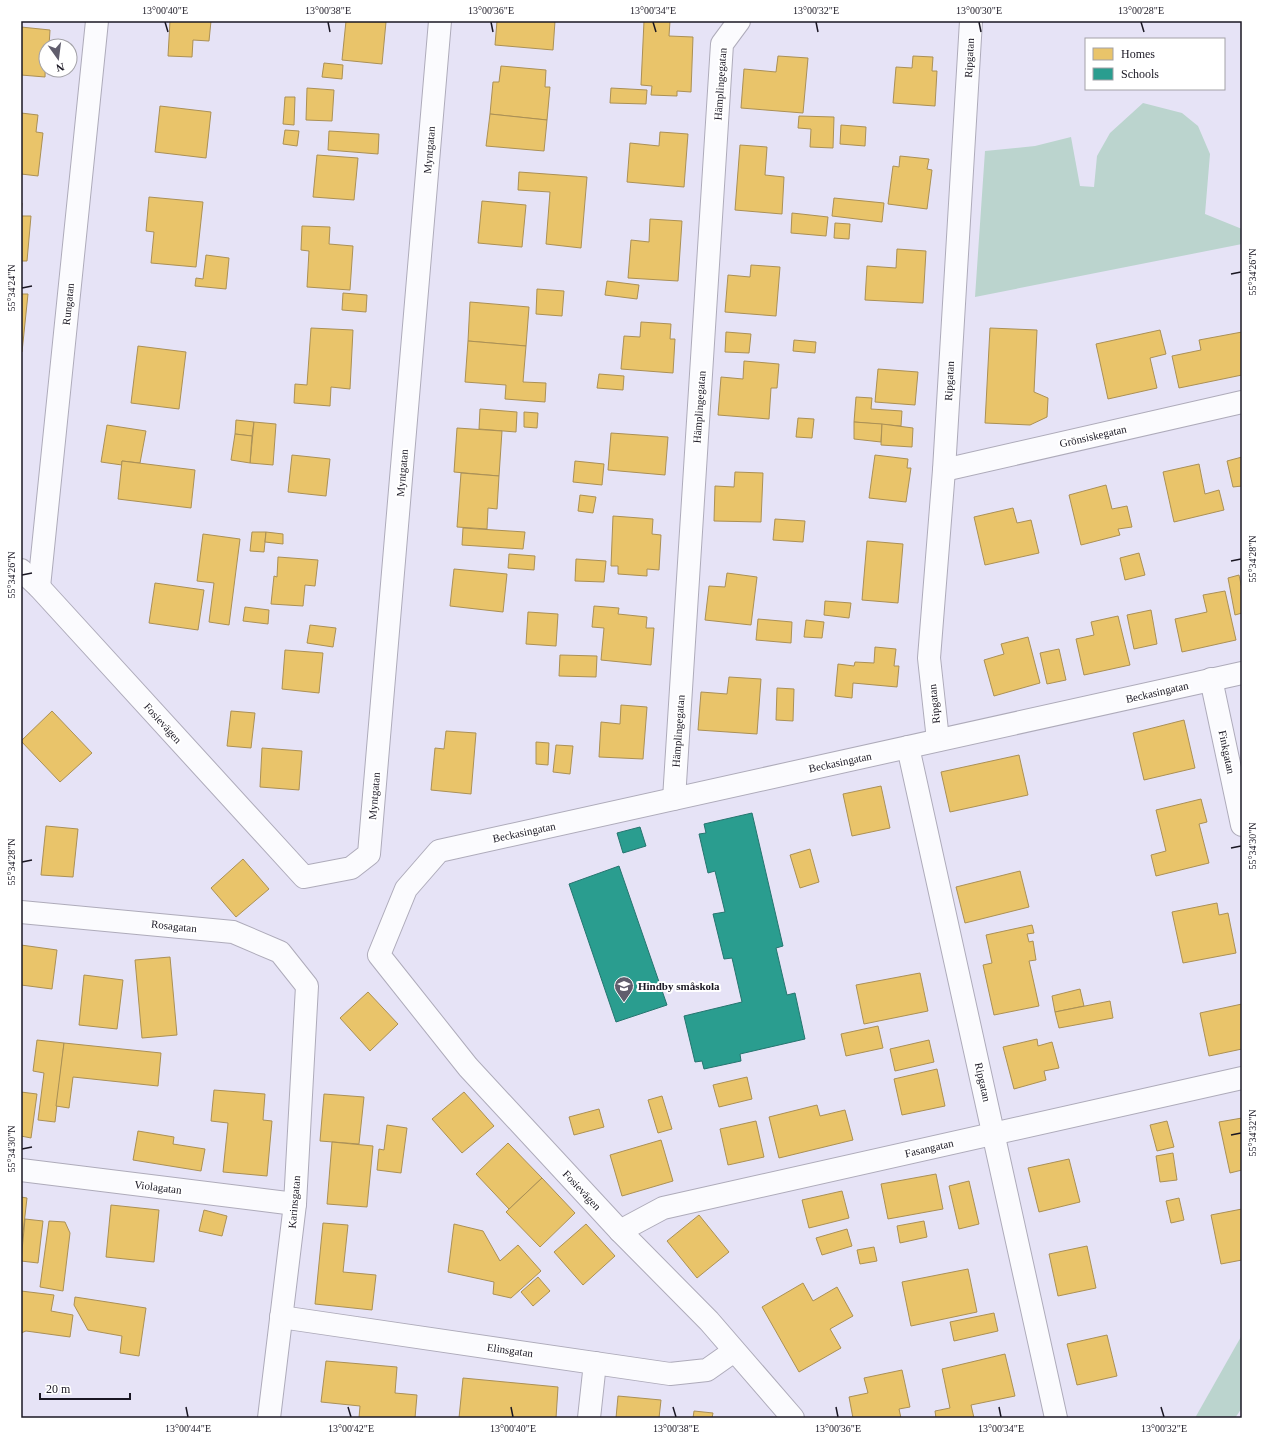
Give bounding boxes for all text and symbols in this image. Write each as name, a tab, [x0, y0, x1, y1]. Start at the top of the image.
text: 13°00'40"E	[142, 5, 188, 16]
text: 13°00'38"E	[305, 5, 351, 16]
text: 13°00'36"E	[468, 5, 514, 16]
text: 13°00'34"E	[630, 5, 676, 16]
text: 13°00'32"E	[793, 5, 839, 16]
text: 13°00'30"E	[956, 5, 1002, 16]
text: 13°00'28"E	[1118, 5, 1164, 16]
street label: Ripgatan	[962, 37, 976, 78]
north arrow	[38, 38, 78, 78]
legend	[1085, 38, 1225, 90]
street label: Hämplingegatan	[711, 47, 729, 121]
text: Homes	[1121, 47, 1155, 61]
text: N	[55, 61, 66, 74]
text: Schools	[1121, 67, 1159, 81]
street label: Myntgatan	[421, 125, 437, 174]
text: 55°34'26"N	[1247, 248, 1258, 296]
text: 55°34'24"N	[6, 264, 17, 312]
street label: Rungatan	[60, 282, 76, 326]
street label: Ripgatan	[942, 360, 956, 401]
street label: Hämplingegatan	[690, 370, 708, 444]
street label: Grönsiskegatan	[1058, 422, 1128, 450]
street label: Myntgatan	[394, 448, 410, 497]
text: 55°34'28"N	[1247, 535, 1258, 583]
text: 55°34'26"N	[6, 551, 17, 599]
street label: Beckasingatan	[1124, 679, 1190, 705]
street label: Ripgatan	[926, 683, 942, 724]
street label: Hämplingegatan	[669, 694, 687, 768]
street label: Fosievägen	[142, 700, 185, 746]
street label: Finkgatan	[1217, 729, 1238, 775]
street label: Beckasingatan	[807, 749, 873, 775]
street label: Myntgatan	[366, 771, 382, 820]
street label: Beckasingatan	[491, 819, 557, 845]
text: 55°34'30"N	[1247, 822, 1258, 870]
text: 55°34'28"N	[6, 838, 17, 886]
street label: Rosagatan	[151, 918, 198, 934]
school or university icon: Hindby småskola	[613, 975, 635, 1003]
place label: Hindby småskola	[638, 980, 720, 992]
street label: Ripgatan	[973, 1061, 993, 1103]
text: 55°34'32"N	[1247, 1109, 1258, 1157]
text: 55°34'30"N	[6, 1125, 17, 1173]
street label: Fasangatan	[904, 1136, 955, 1159]
street label: Fosievägen	[561, 1168, 604, 1213]
street label: Karinsgatan	[286, 1175, 302, 1229]
street label: Violagatan	[134, 1178, 183, 1196]
street label: Elinsgatan	[486, 1341, 534, 1359]
scale bar	[40, 1375, 130, 1401]
text: 20 m	[46, 1382, 71, 1396]
text: 13°00'44"E	[165, 1423, 211, 1434]
text: 13°00'42"E	[328, 1423, 374, 1434]
text: 13°00'40"E	[490, 1423, 536, 1434]
text: 13°00'38"E	[653, 1423, 699, 1434]
text: 13°00'36"E	[815, 1423, 861, 1434]
text: 13°00'34"E	[978, 1423, 1024, 1434]
text: 13°00'32"E	[1141, 1423, 1187, 1434]

